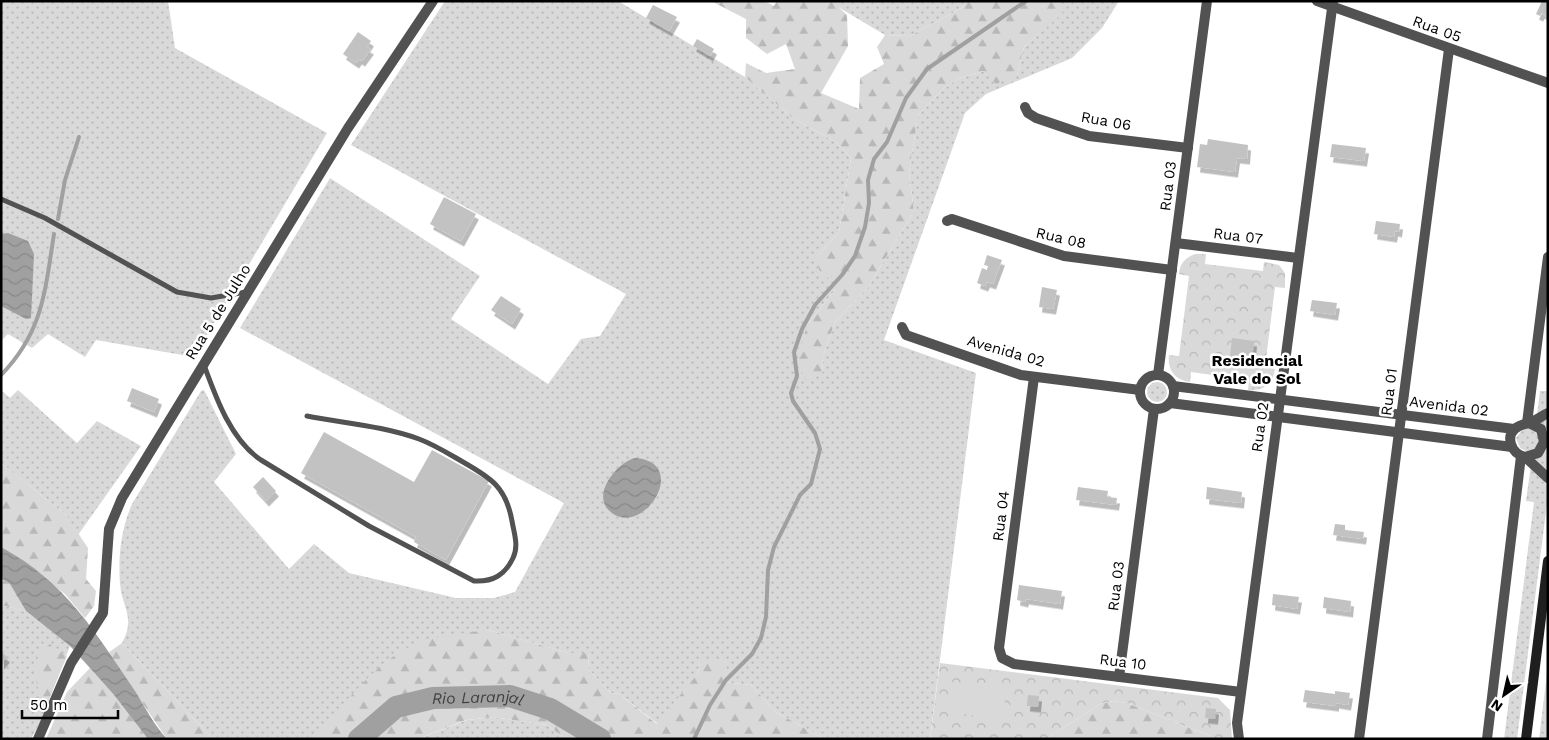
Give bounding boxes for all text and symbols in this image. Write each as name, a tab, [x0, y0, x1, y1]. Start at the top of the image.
street label: Rua 05	[1410, 12, 1464, 46]
street label: Rua 06	[1079, 108, 1133, 134]
street label: Rua 03	[1156, 160, 1180, 212]
street label: Rua 08	[1034, 224, 1088, 252]
street label: Rua 07	[1212, 224, 1264, 248]
street label: Rua 5 de Julho	[181, 261, 255, 363]
street label: Avenida 02	[965, 331, 1047, 371]
district label: Residencial Vale do Sol	[1212, 351, 1303, 388]
street label: Rua 01	[1377, 367, 1401, 417]
street label: Avenida 02	[1408, 392, 1490, 420]
street label: Rua 02	[1248, 401, 1272, 453]
street label: Rua 04	[989, 490, 1013, 542]
street label: Rua 03	[1104, 560, 1128, 612]
street label: Rua 10	[1098, 650, 1148, 674]
north arrow	[1479, 670, 1529, 720]
water label: Rio Laranjal	[432, 686, 527, 709]
scale bar	[22, 688, 119, 720]
text: 50 m	[30, 696, 67, 714]
text: N	[1488, 696, 1506, 715]

